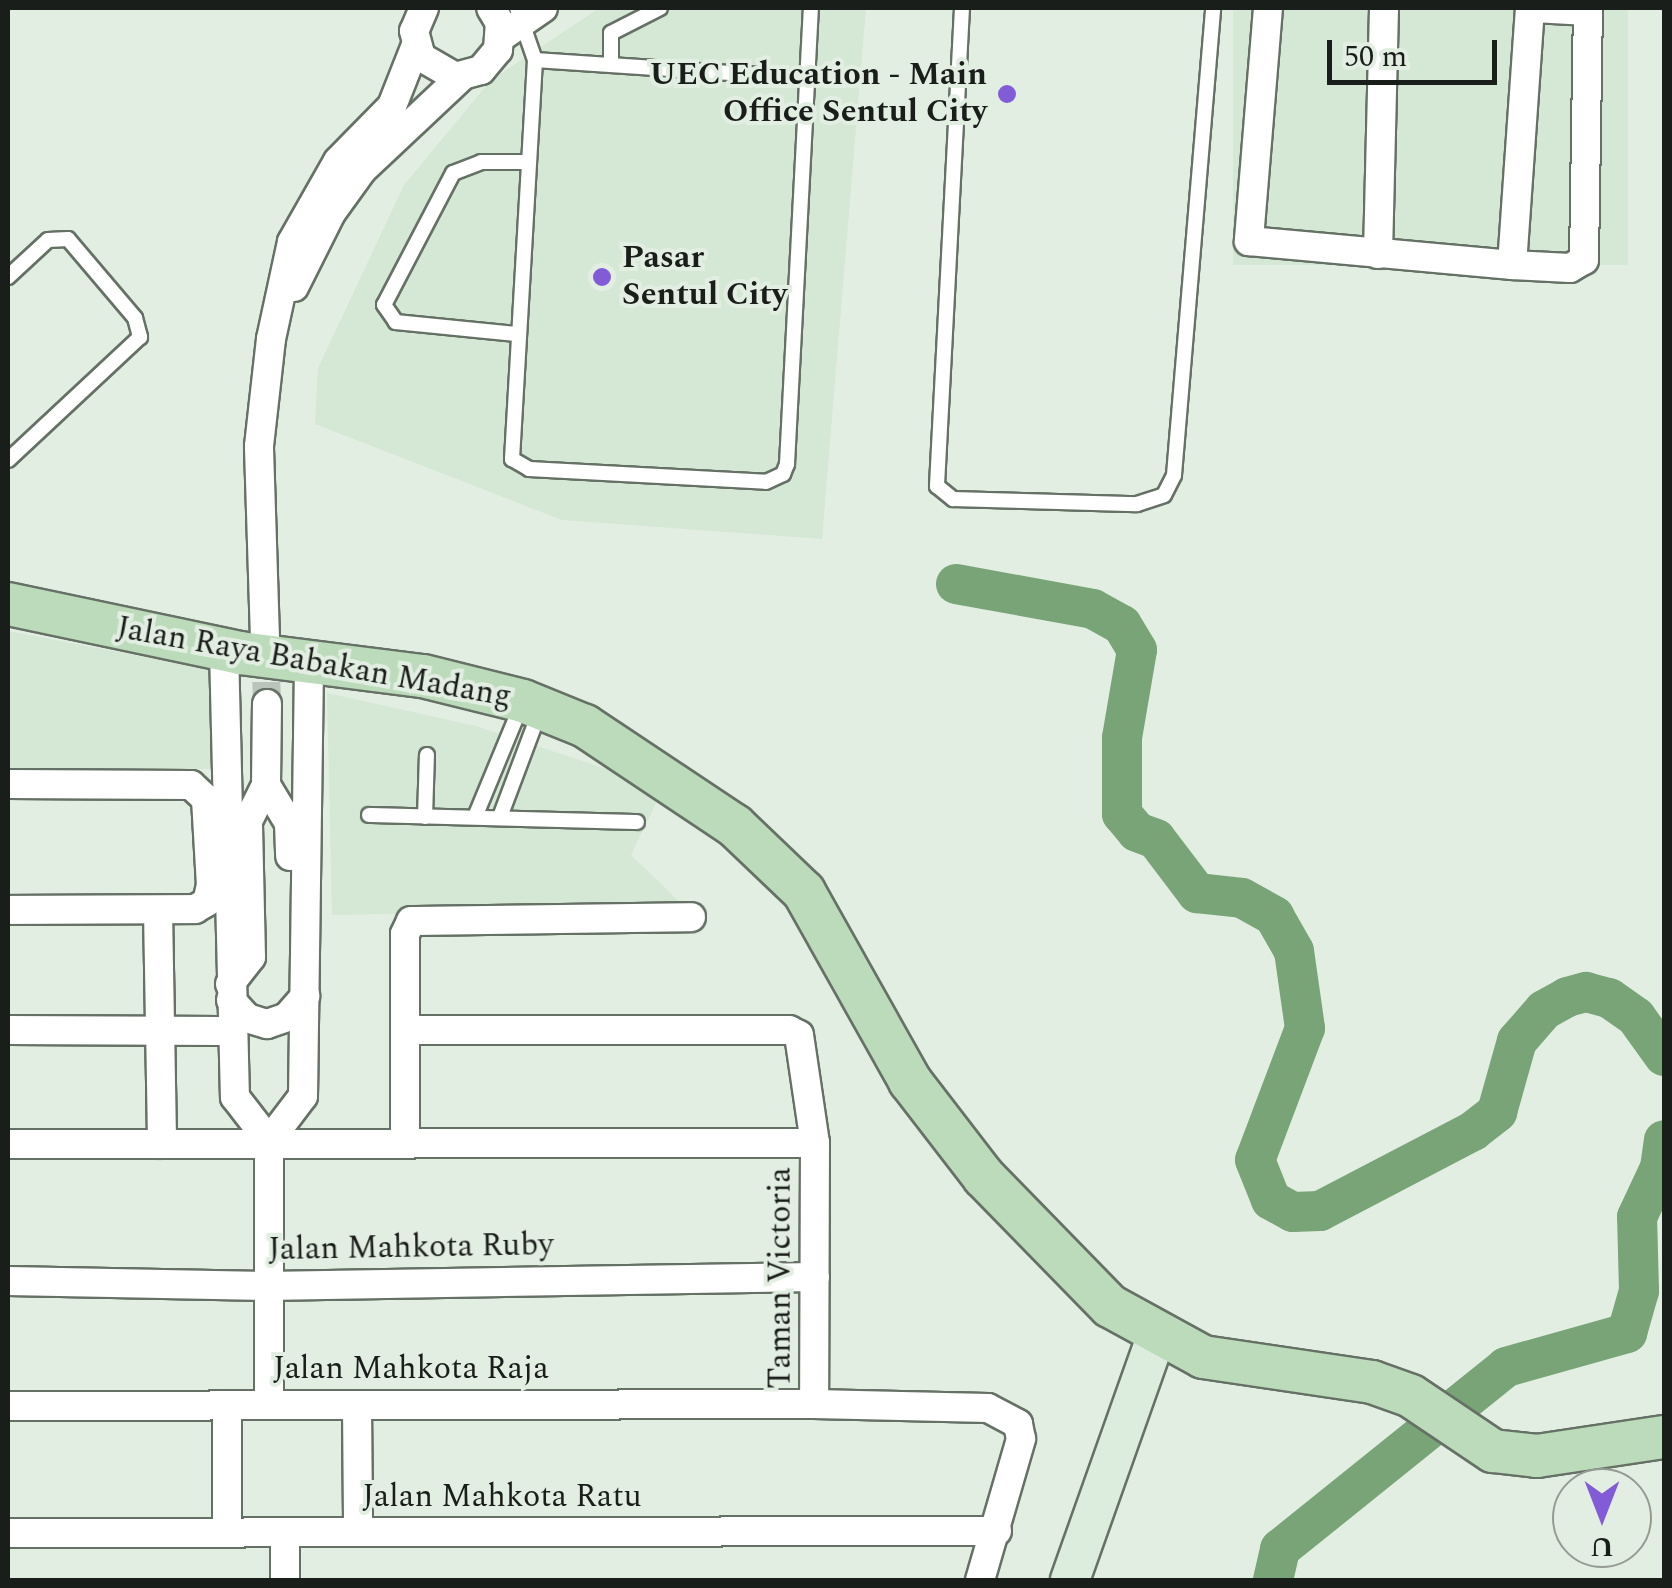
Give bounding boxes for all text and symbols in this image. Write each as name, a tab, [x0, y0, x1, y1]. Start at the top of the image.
scale bar	[1332, 20, 1502, 82]
text: 50 m	[1344, 34, 1407, 80]
place label: UEC Education - Main Office Sentul City	[649, 57, 987, 132]
marker: UEC Education - Main Office Sentul City	[996, 83, 1018, 105]
place label: Pasar Sentul City	[622, 240, 787, 315]
marker: Pasar Sentul City	[591, 266, 613, 288]
street label: Jalan Raya Babakan Madang	[114, 609, 514, 717]
street label: Taman Victoria	[762, 1167, 800, 1389]
street label: Jalan Mahkota Ruby	[268, 1226, 554, 1270]
street label: Jalan Mahkota Raja	[273, 1350, 549, 1388]
north arrow	[1552, 1468, 1652, 1568]
street label: Jalan Mahkota Ratu	[362, 1478, 642, 1516]
text: U	[1590, 1525, 1614, 1568]

